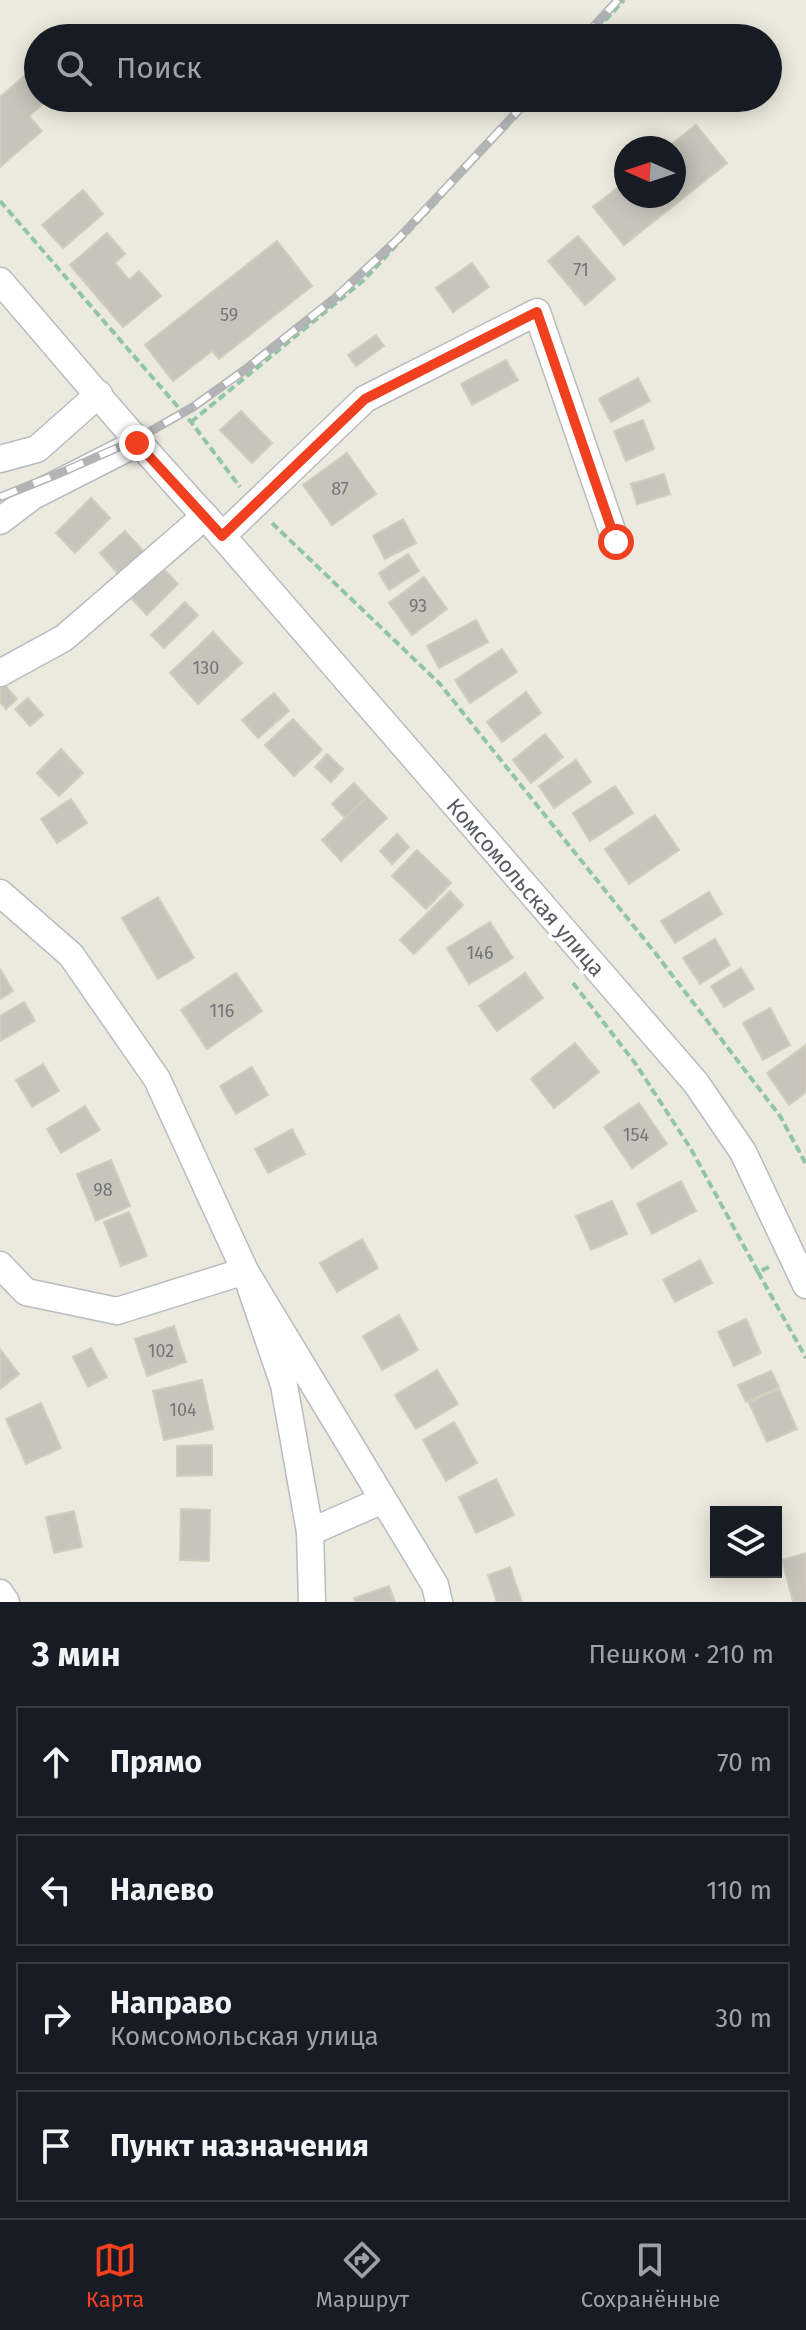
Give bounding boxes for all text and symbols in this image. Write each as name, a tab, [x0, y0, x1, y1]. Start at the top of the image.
search box	[24, 24, 782, 112]
icon: search	[52, 46, 96, 90]
text: Поиск	[116, 50, 202, 86]
north arrow	[614, 136, 686, 208]
house number: 71	[573, 259, 589, 281]
house number: 59	[220, 304, 238, 326]
route end	[119, 425, 155, 461]
house number: 87	[331, 478, 349, 500]
route start	[598, 524, 634, 560]
house number: 93	[409, 595, 427, 617]
house number: 130	[193, 657, 219, 679]
street label: Комсомольская улица	[441, 793, 610, 982]
house number: 146	[467, 942, 493, 964]
house number: 116	[210, 1000, 234, 1022]
house number: 154	[623, 1124, 650, 1146]
house number: 98	[93, 1179, 113, 1201]
house number: 102	[148, 1340, 174, 1362]
house number: 104	[169, 1399, 197, 1421]
map controls	[710, 1506, 782, 1578]
button: layers	[710, 1506, 782, 1578]
text: 3 мин	[32, 1634, 121, 1675]
text: Пешком · 210 m	[589, 1639, 774, 1670]
icon: ahead	[34, 1740, 78, 1784]
text: Прямо	[110, 1744, 202, 1780]
text: 70 m	[717, 1747, 772, 1778]
icon: left	[34, 1868, 78, 1912]
text: Налево	[110, 1872, 214, 1908]
text: 110 m	[706, 1875, 772, 1906]
text: Направо	[110, 1985, 232, 2021]
icon: right	[34, 1996, 78, 2040]
text: 30 m	[715, 2003, 772, 2034]
text: Комсомольская улица	[110, 2021, 379, 2052]
icon: arrive	[34, 2124, 78, 2168]
text: Пункт назначения	[110, 2128, 369, 2164]
tab: Карта	[86, 2238, 144, 2313]
tab: Маршрут	[316, 2238, 409, 2313]
tab: Сохранённые	[581, 2238, 720, 2313]

